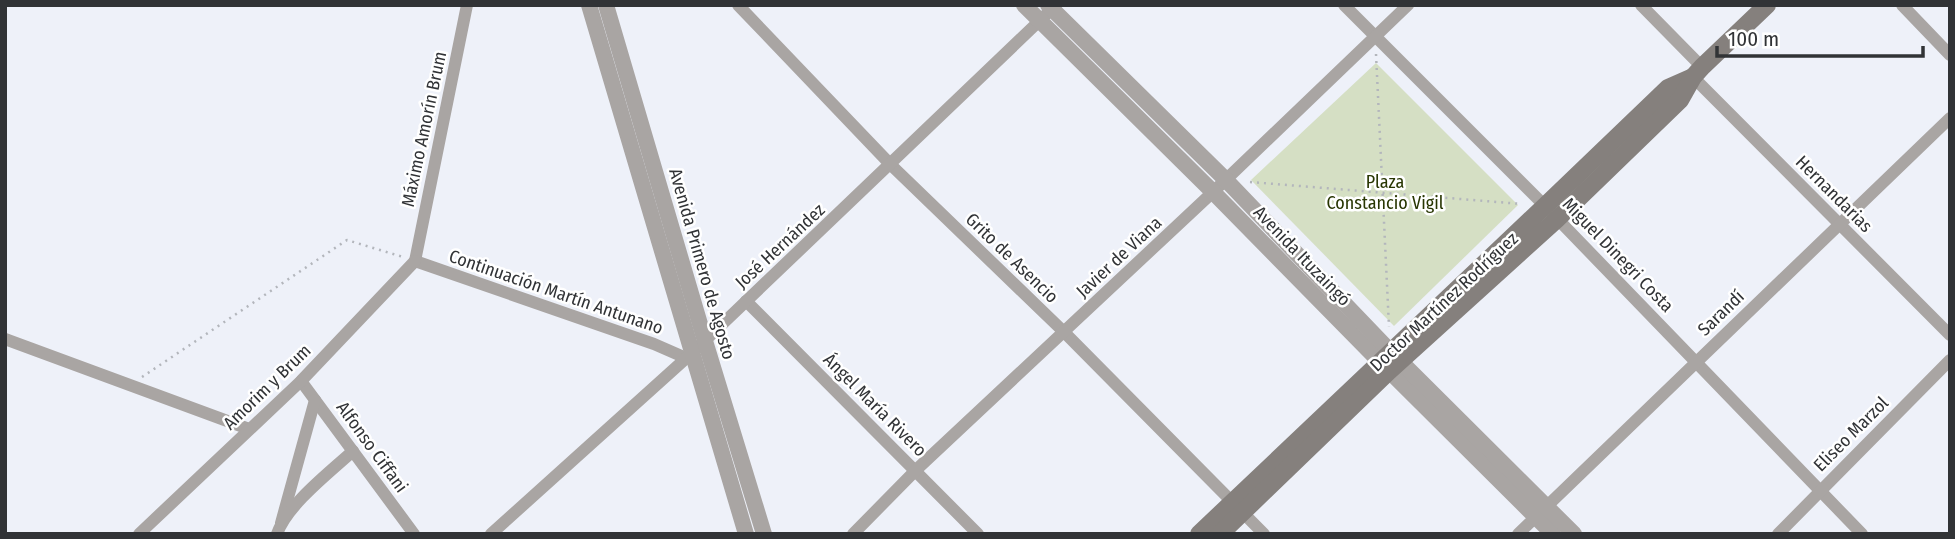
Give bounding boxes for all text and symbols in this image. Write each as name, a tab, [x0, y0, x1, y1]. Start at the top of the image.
scale bar	[1717, 14, 1924, 58]
text: 100 m	[1728, 26, 1779, 52]
street label: Máximo Amorín Brum	[397, 49, 451, 209]
street label: Hernandarias	[1791, 151, 1877, 237]
street label: Avenida Primero de Agosto	[664, 166, 740, 362]
park label: Plaza Constancio Vigil	[1327, 171, 1444, 214]
street label: Miguel Dinegri Costa	[1558, 193, 1678, 317]
street label: José Hernández	[731, 199, 829, 293]
street label: Avenida Ituzaingó	[1249, 201, 1355, 311]
street label: Grito de Asencio	[961, 208, 1063, 308]
street label: Javier de Viana	[1072, 212, 1166, 302]
street label: Doctor Martínez Rodríguez	[1365, 228, 1523, 376]
street label: Continuación Martín Antunano	[446, 245, 666, 339]
street label: Sarandí	[1693, 285, 1749, 340]
street label: Amorim y Brum	[219, 340, 315, 434]
street label: Ángel María Rivero	[819, 348, 932, 461]
street label: Eliseo Marzol	[1809, 392, 1893, 476]
street label: Alfonso Ciffani	[332, 397, 412, 497]

